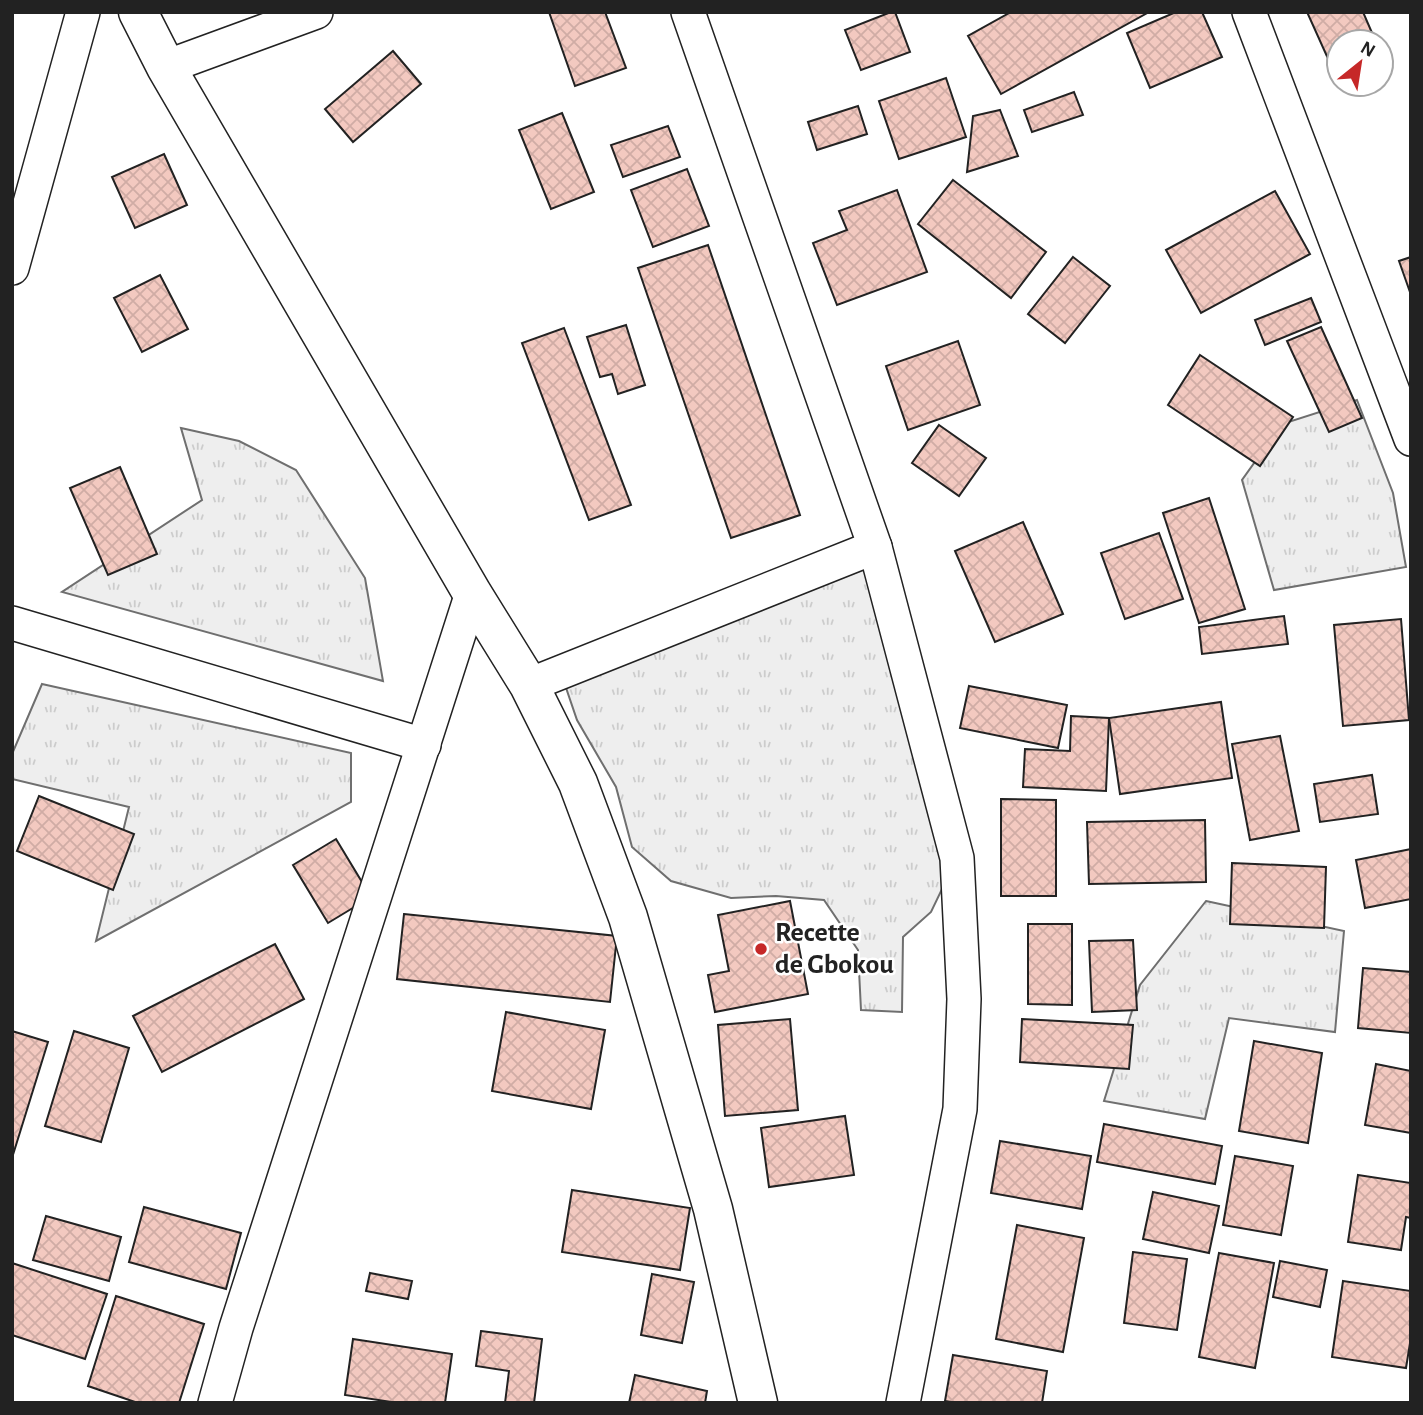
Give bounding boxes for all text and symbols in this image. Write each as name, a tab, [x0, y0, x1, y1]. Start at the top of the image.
north arrow	[1325, 28, 1395, 98]
text: N	[1357, 38, 1378, 61]
place label: Recette de Gbokou	[775, 919, 894, 979]
marker: Recette de Gbokou	[753, 941, 769, 957]

